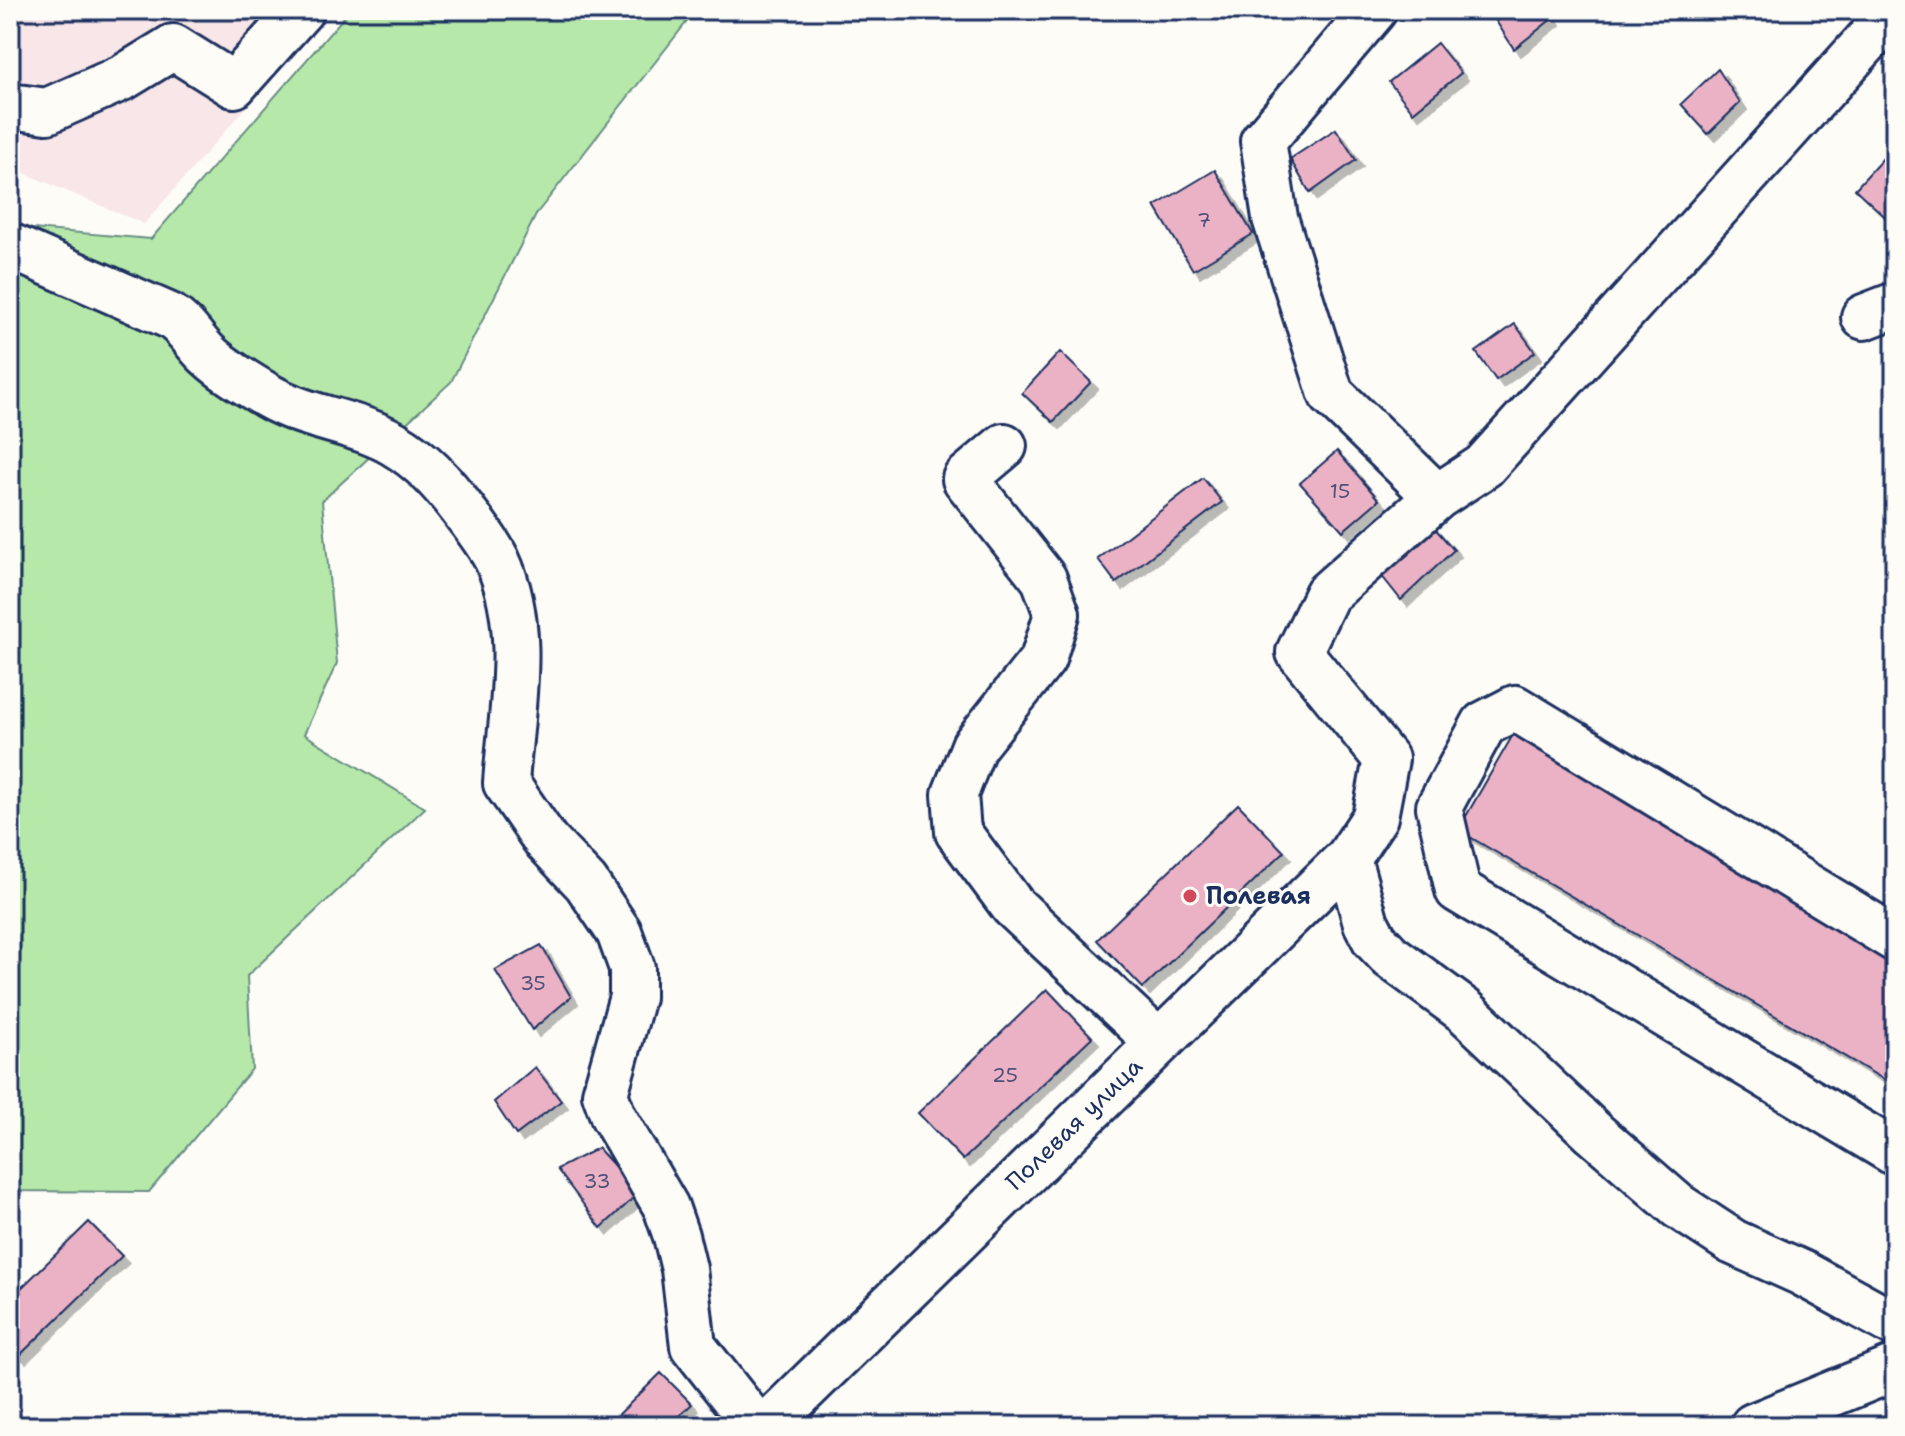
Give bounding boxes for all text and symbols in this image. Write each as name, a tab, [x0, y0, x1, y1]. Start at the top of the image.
house number: 7	[1197, 207, 1211, 233]
house number: 15	[1330, 478, 1350, 504]
place label: Полевая	[1206, 880, 1311, 912]
marker: Полевая	[1181, 887, 1199, 905]
house number: 35	[520, 970, 546, 996]
street label: Полевая улица	[999, 1051, 1149, 1197]
house number: 25	[992, 1062, 1018, 1088]
house number: 33	[584, 1168, 610, 1194]

